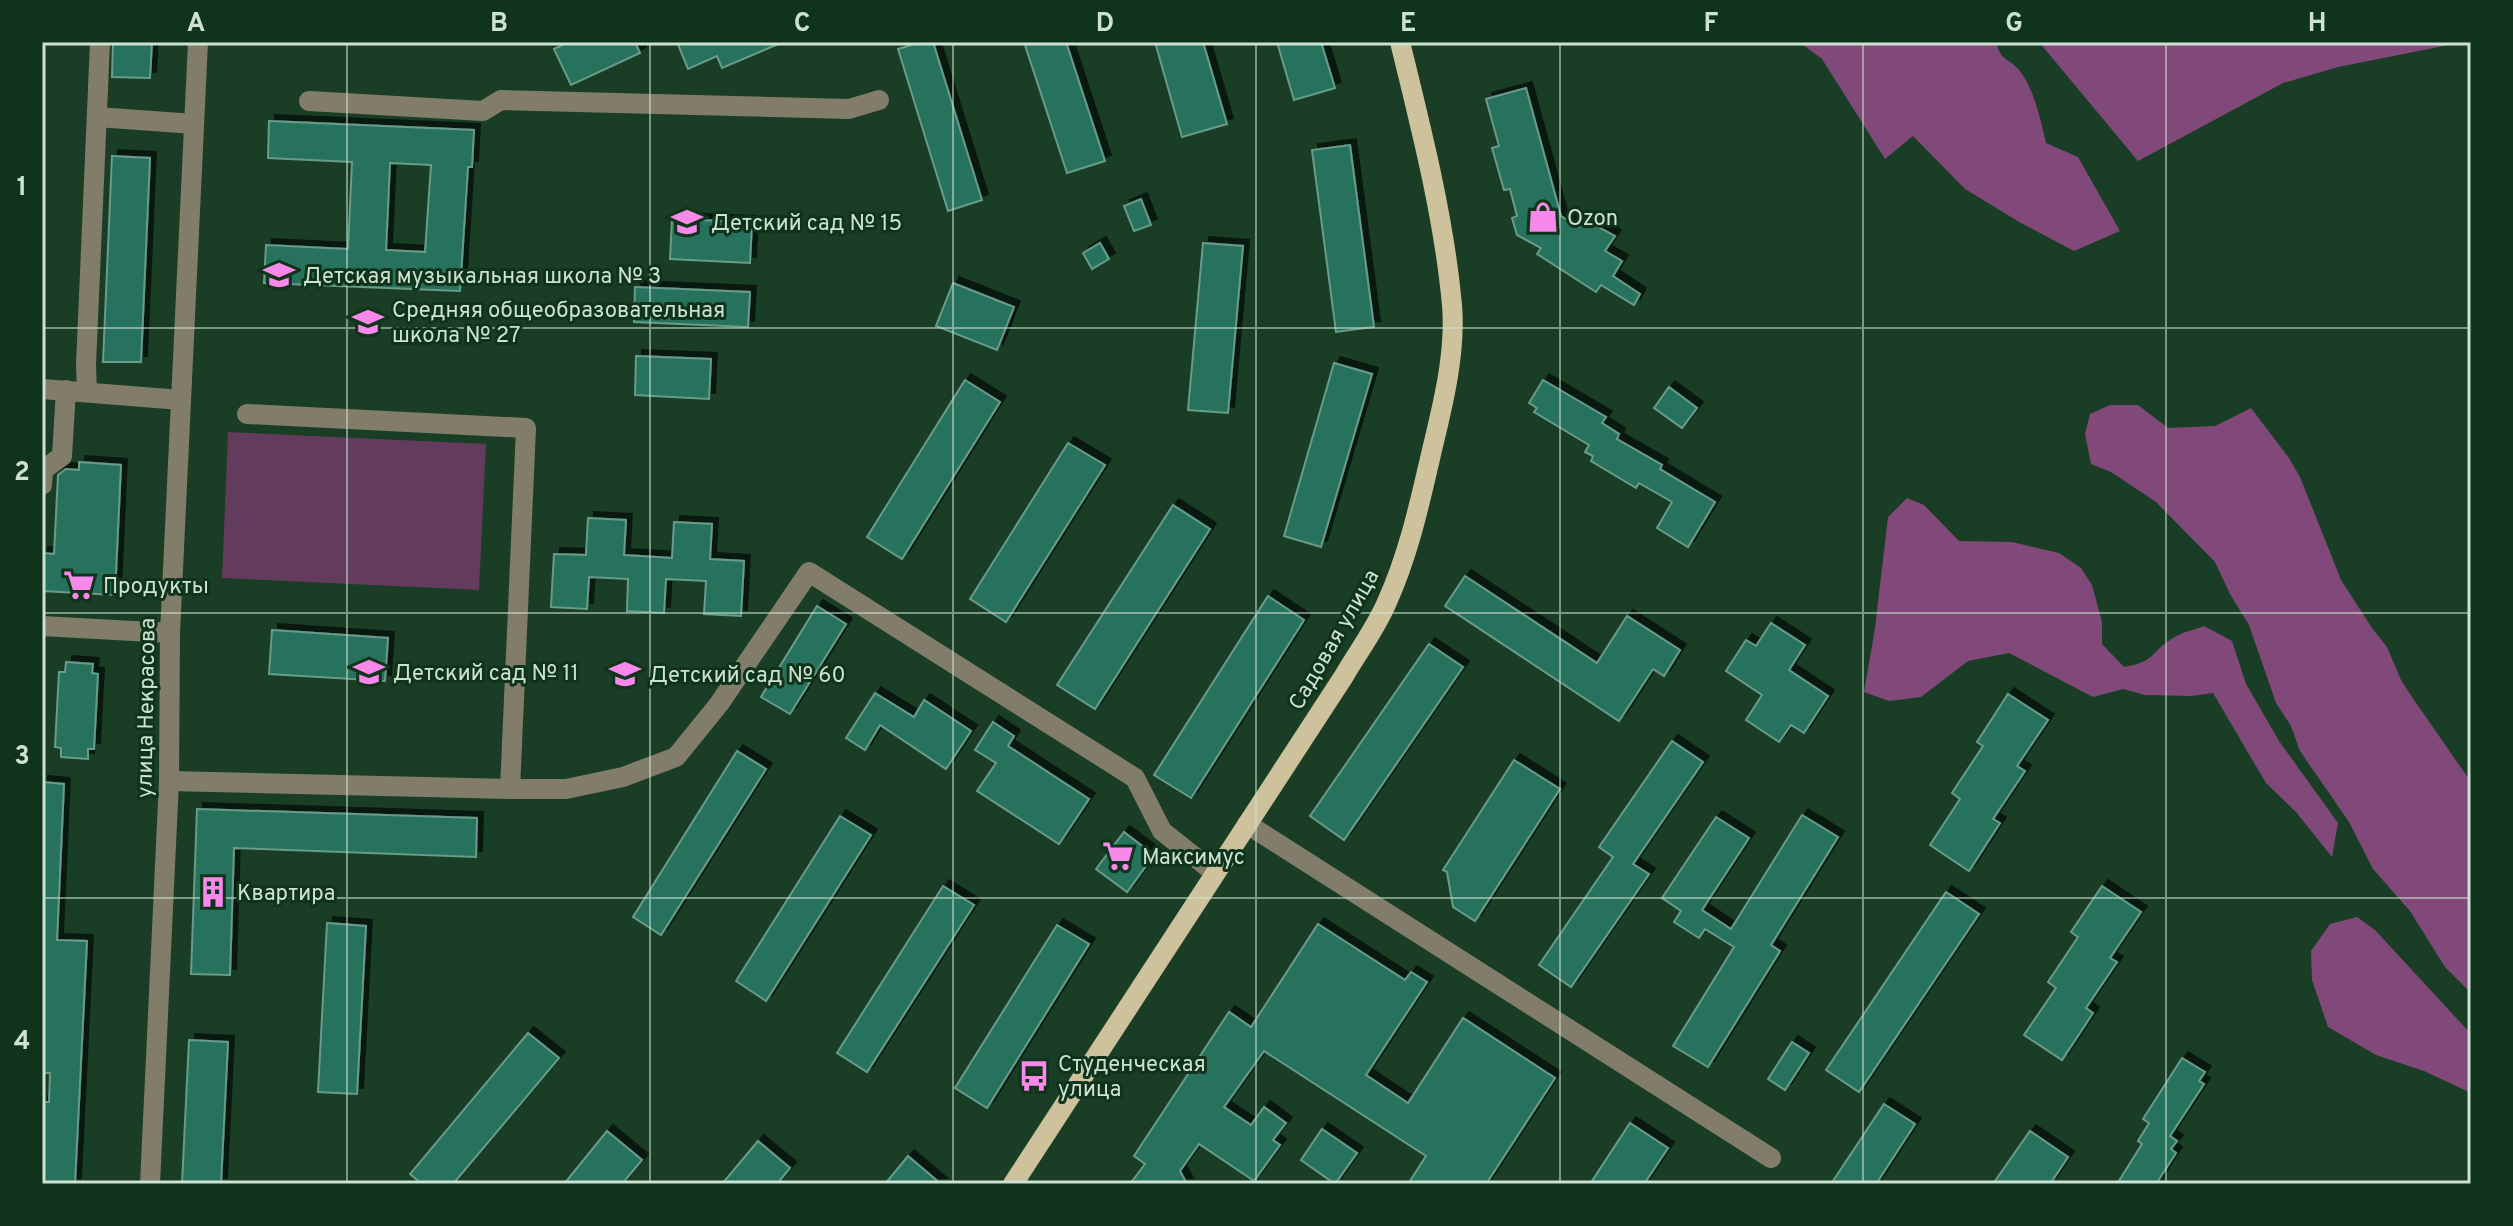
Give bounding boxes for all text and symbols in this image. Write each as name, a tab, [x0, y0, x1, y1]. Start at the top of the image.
text: A	[187, 8, 205, 41]
text: B	[490, 8, 508, 41]
text: C	[794, 8, 810, 41]
text: D	[1096, 8, 1114, 41]
text: E	[1400, 8, 1416, 41]
text: F	[1704, 8, 1719, 41]
text: G	[2005, 8, 2023, 41]
text: H	[2308, 8, 2326, 41]
text: 1	[17, 172, 27, 205]
shop icon: Ozon	[1526, 200, 1560, 234]
school or university icon: Детский сад № 15	[670, 205, 704, 239]
place label: Ozon	[1567, 206, 1618, 233]
place label: Детский сад № 15	[711, 211, 902, 238]
school or university icon: Детская музыкальная школа № 3	[262, 258, 296, 292]
place label: Детская музыкальная школа № 3	[303, 264, 661, 291]
place label: Средняя общеобразовательная школа № 27	[392, 298, 725, 350]
school or university icon: Средняя общеобразовательная школа № 27	[351, 305, 385, 339]
text: 2	[14, 457, 30, 490]
street label: Садовая улица	[1284, 565, 1386, 715]
supermarket icon: Продукты	[62, 568, 96, 602]
place label: Продукты	[103, 574, 209, 601]
street label: улица Некрасова	[132, 618, 163, 798]
school or university icon: Детский сад № 11	[352, 655, 386, 689]
school or university icon: Детский сад № 60	[608, 657, 642, 691]
place label: Детский сад № 11	[393, 661, 579, 688]
place label: Детский сад № 60	[649, 663, 846, 690]
text: 3	[14, 741, 30, 774]
supermarket icon: Максимус	[1101, 839, 1135, 873]
place label: Максимус	[1142, 845, 1245, 872]
building icon: Квартира	[196, 875, 230, 909]
place label: Квартира	[237, 881, 335, 908]
text: 4	[14, 1026, 30, 1059]
place label: Студенческая улица	[1058, 1052, 1206, 1104]
bus stop icon: Студенческая улица	[1017, 1059, 1051, 1093]

